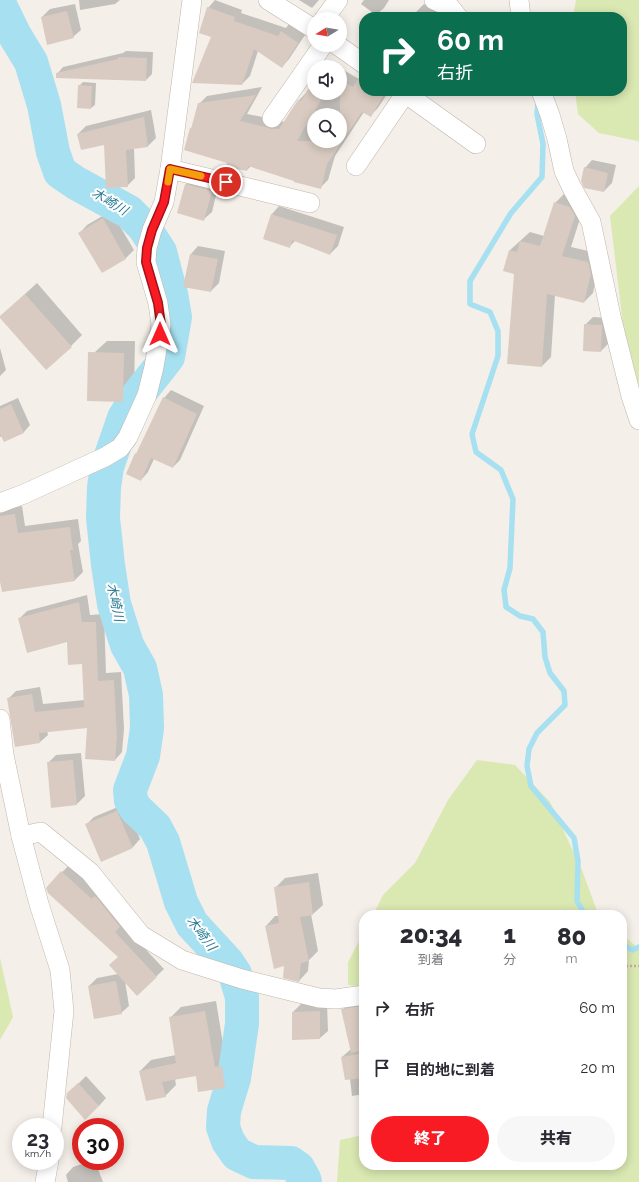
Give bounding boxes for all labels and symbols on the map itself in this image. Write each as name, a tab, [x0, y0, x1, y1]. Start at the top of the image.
north arrow	[307, 12, 347, 52]
pin	[209, 165, 243, 199]
water label: 木崎川	[89, 185, 132, 219]
position arrow	[139, 313, 181, 355]
water label: 木崎川	[104, 581, 127, 625]
water label: 木崎川	[184, 913, 221, 955]
speed limit sign: 30	[72, 1118, 124, 1170]

